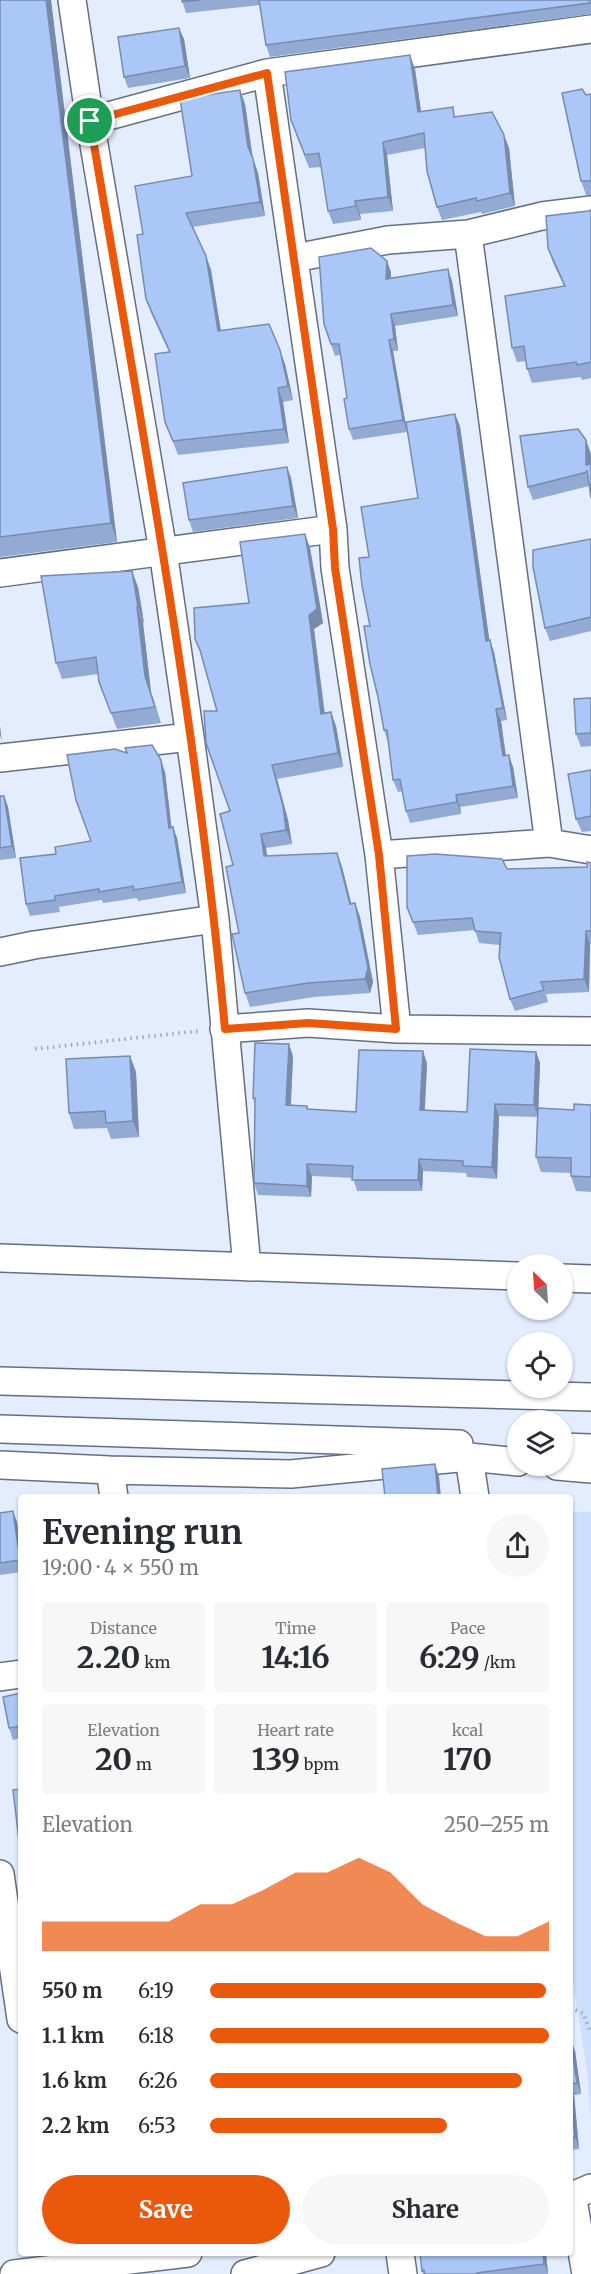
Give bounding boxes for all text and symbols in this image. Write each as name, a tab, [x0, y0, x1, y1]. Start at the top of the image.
pin	[64, 95, 115, 146]
icon: arrive	[73, 104, 106, 137]
north arrow	[507, 1254, 573, 1320]
map controls	[507, 1254, 573, 1476]
button: locate	[507, 1332, 573, 1398]
button: layers	[507, 1410, 573, 1476]
text: Evening run	[42, 1512, 242, 1553]
button: share	[486, 1514, 549, 1577]
text: 19:00 · 4 × 550 m	[42, 1555, 199, 1580]
text: Distance	[90, 1618, 157, 1638]
text: Time	[275, 1618, 316, 1638]
text: Pace	[450, 1618, 485, 1638]
text: 2.20	[77, 1638, 140, 1676]
text: 14:16	[261, 1638, 330, 1676]
text: 6:29	[419, 1638, 480, 1676]
text: km	[140, 1652, 170, 1672]
text: /km	[480, 1652, 516, 1672]
text: Elevation	[87, 1720, 160, 1740]
text: Heart rate	[257, 1720, 334, 1740]
text: kcal	[452, 1720, 483, 1740]
text: 20	[95, 1740, 132, 1778]
text: 139	[252, 1740, 300, 1778]
text: 170	[443, 1740, 492, 1778]
text: m	[132, 1754, 152, 1774]
text: bpm	[300, 1754, 339, 1774]
text: Elevation	[42, 1812, 133, 1837]
text: 250–255 m	[444, 1812, 549, 1837]
text: 550 m	[42, 1978, 102, 2003]
text: 6:19	[138, 1978, 174, 2003]
text: 1.1 km	[42, 2023, 104, 2048]
text: 6:18	[138, 2023, 174, 2048]
text: 1.6 km	[42, 2068, 107, 2093]
text: 6:26	[138, 2068, 178, 2093]
text: 2.2 km	[42, 2113, 109, 2138]
text: 6:53	[138, 2113, 176, 2138]
button: Save	[42, 2175, 290, 2244]
button: Share	[302, 2175, 549, 2244]

